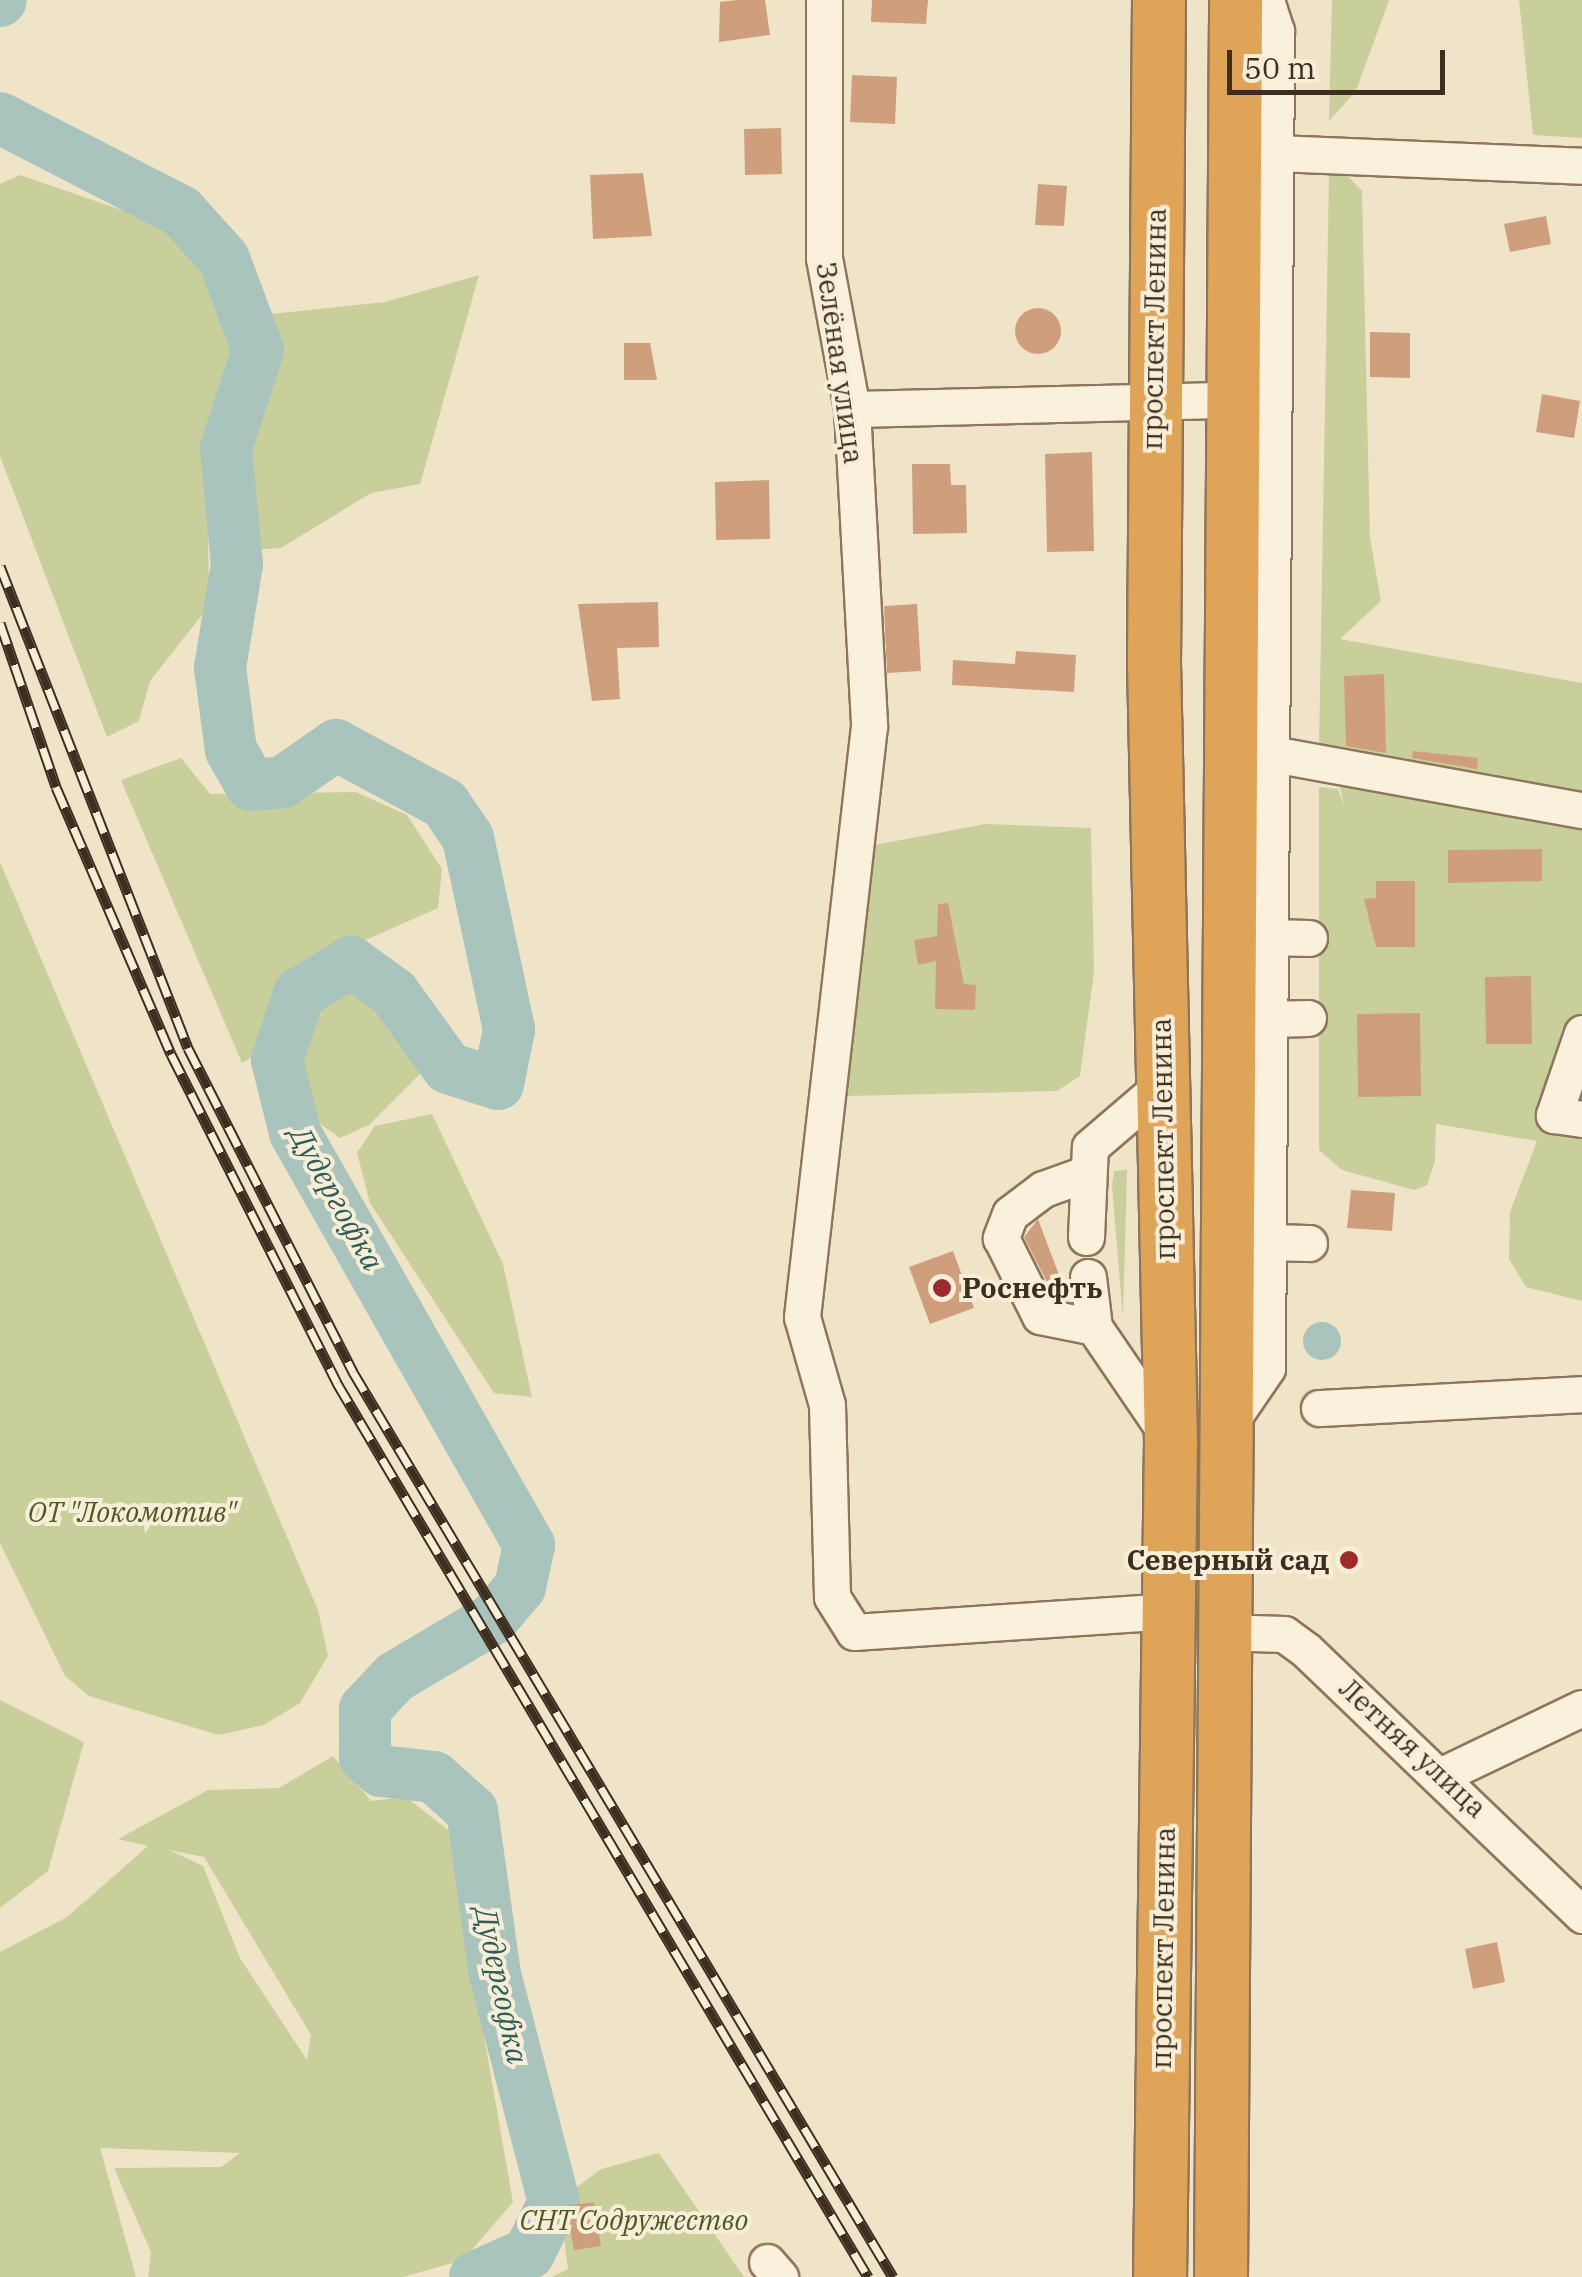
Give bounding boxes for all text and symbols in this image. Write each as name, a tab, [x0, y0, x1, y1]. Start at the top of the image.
scale bar	[1232, 30, 1450, 92]
text: 50 m	[1244, 48, 1316, 87]
street label: проспект Ленина	[1135, 208, 1173, 450]
street label: Зелёная улица	[809, 260, 871, 466]
street label: проспект Ленина	[1144, 1018, 1182, 1260]
water label: Дудергофка	[283, 1119, 391, 1277]
place label: Роснефть	[962, 1271, 1102, 1305]
marker: Роснефть	[931, 1277, 953, 1299]
park label: ОТ "Локомотив"	[28, 1495, 236, 1529]
place label: Северный сад	[1127, 1543, 1329, 1577]
marker: Северный сад	[1338, 1549, 1360, 1571]
street label: Летняя улица	[1332, 1671, 1494, 1825]
street label: проспект Ленина	[1144, 1827, 1182, 2069]
water label: Дудергофка	[468, 1903, 536, 2067]
park label: СНТ Содружество	[520, 2203, 748, 2237]

